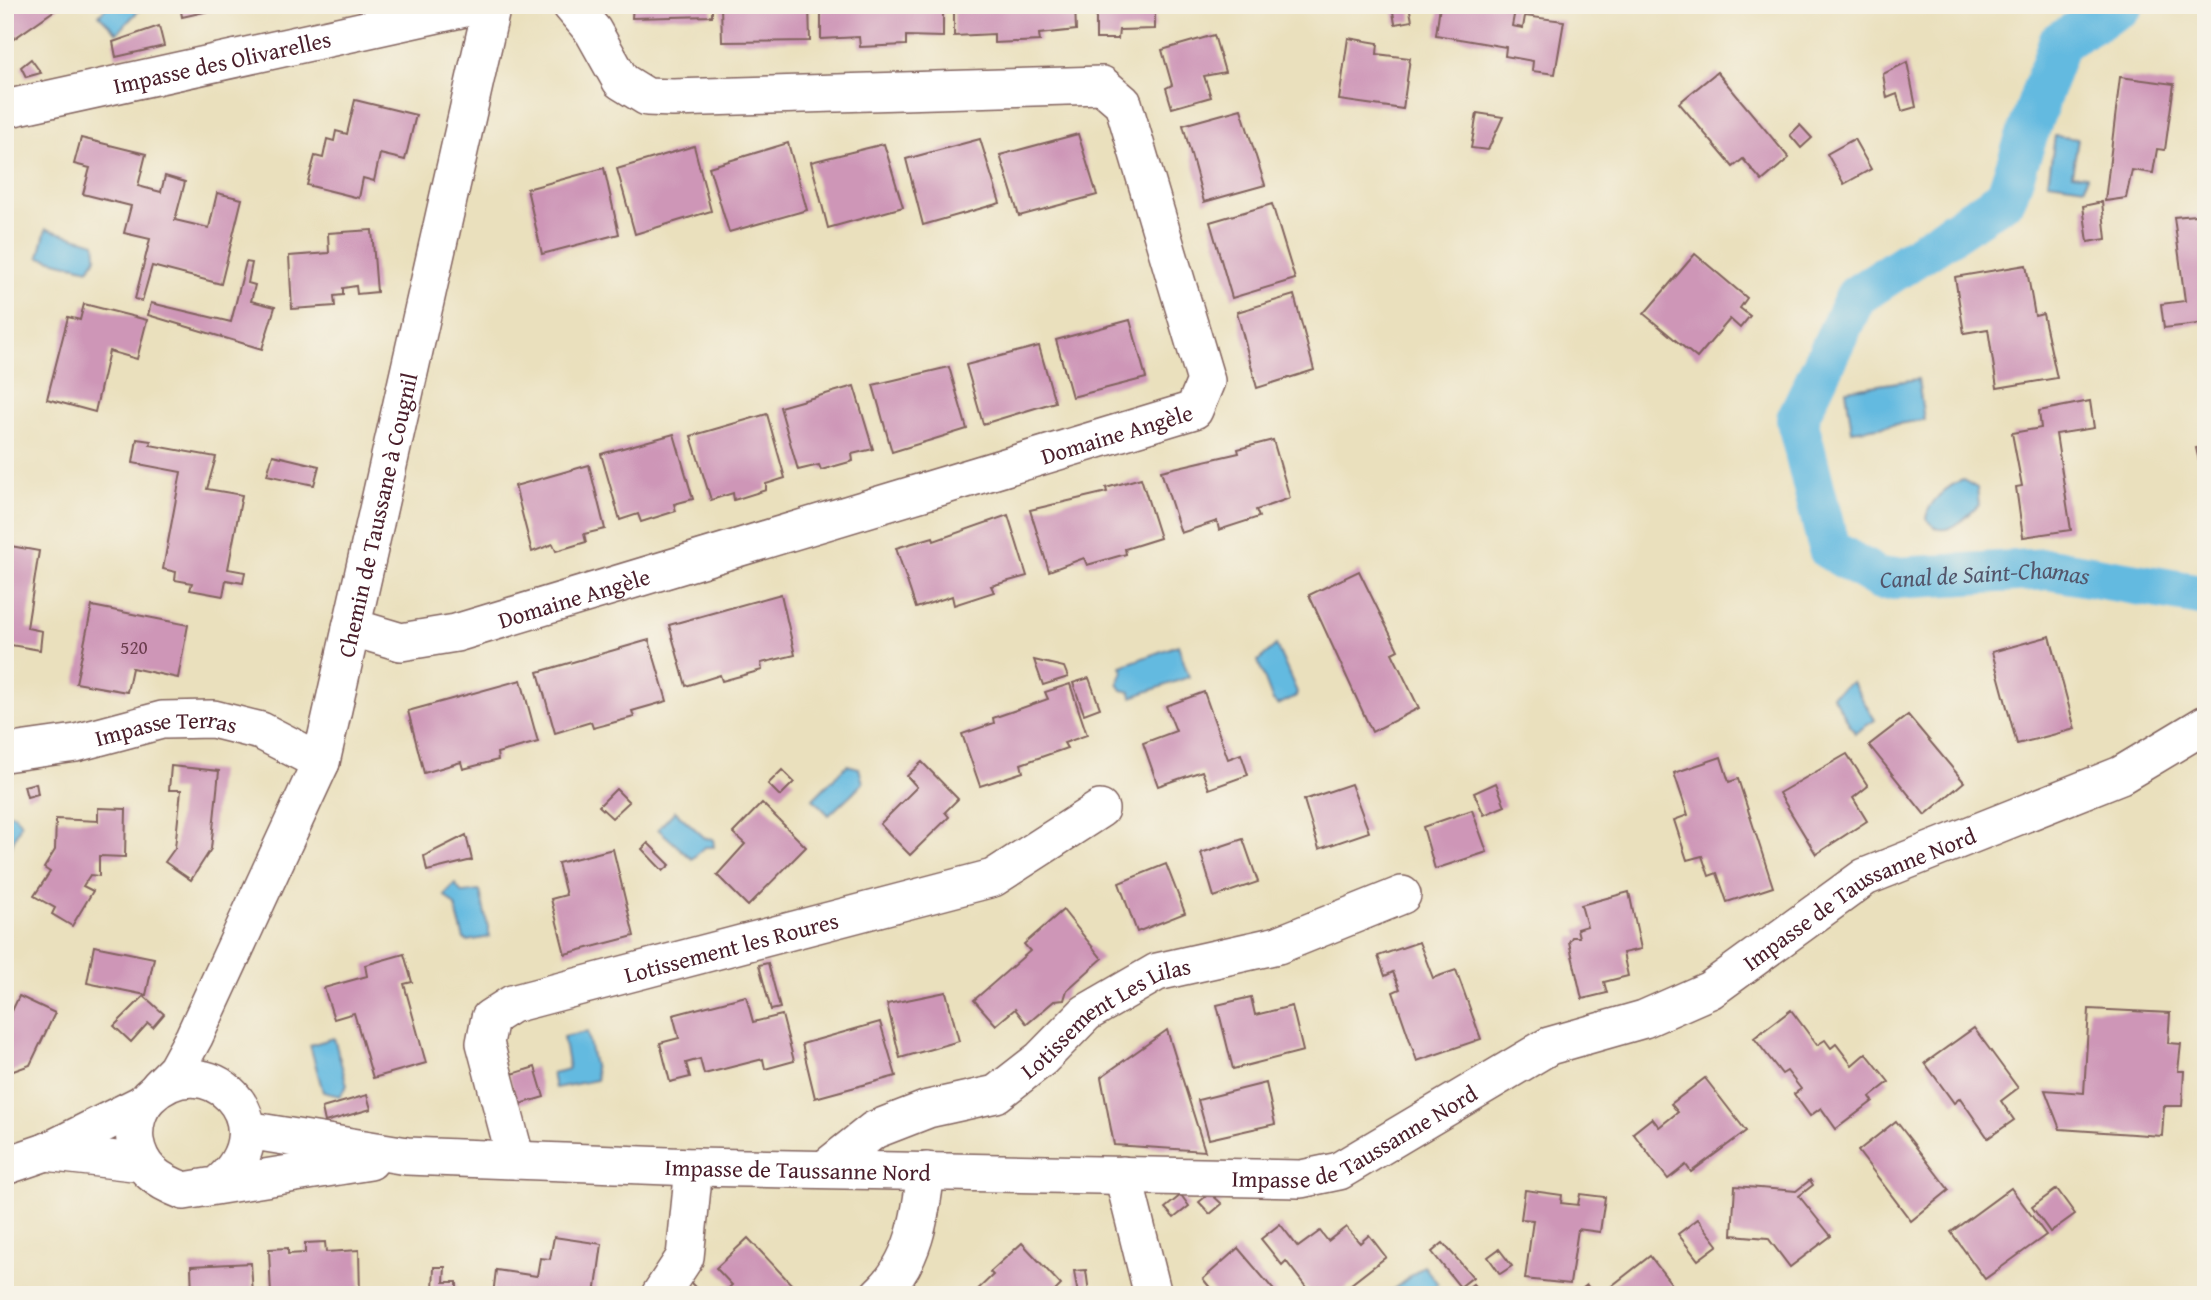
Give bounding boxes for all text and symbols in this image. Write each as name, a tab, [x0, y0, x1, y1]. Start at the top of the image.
street label: Impasse des Olivarelles	[110, 21, 334, 101]
street label: Chemin de Taussane à Cougnil	[329, 369, 425, 660]
street label: Domaine Angèle	[1037, 395, 1197, 472]
water label: Canal de Saint-Chamas	[1879, 551, 2093, 596]
street label: Domaine Angèle	[494, 559, 654, 636]
house number: 520	[120, 633, 148, 661]
street label: Impasse Terras	[91, 702, 241, 754]
street label: Impasse de Taussanne Nord	[1735, 818, 1981, 978]
street label: Lotissement les Roures	[620, 903, 842, 991]
street label: Lotissement Les Lilas	[1013, 949, 1194, 1086]
street label: Impasse de Taussanne Nord	[1231, 1076, 1484, 1196]
street label: Impasse de Taussanne Nord	[664, 1149, 932, 1188]

